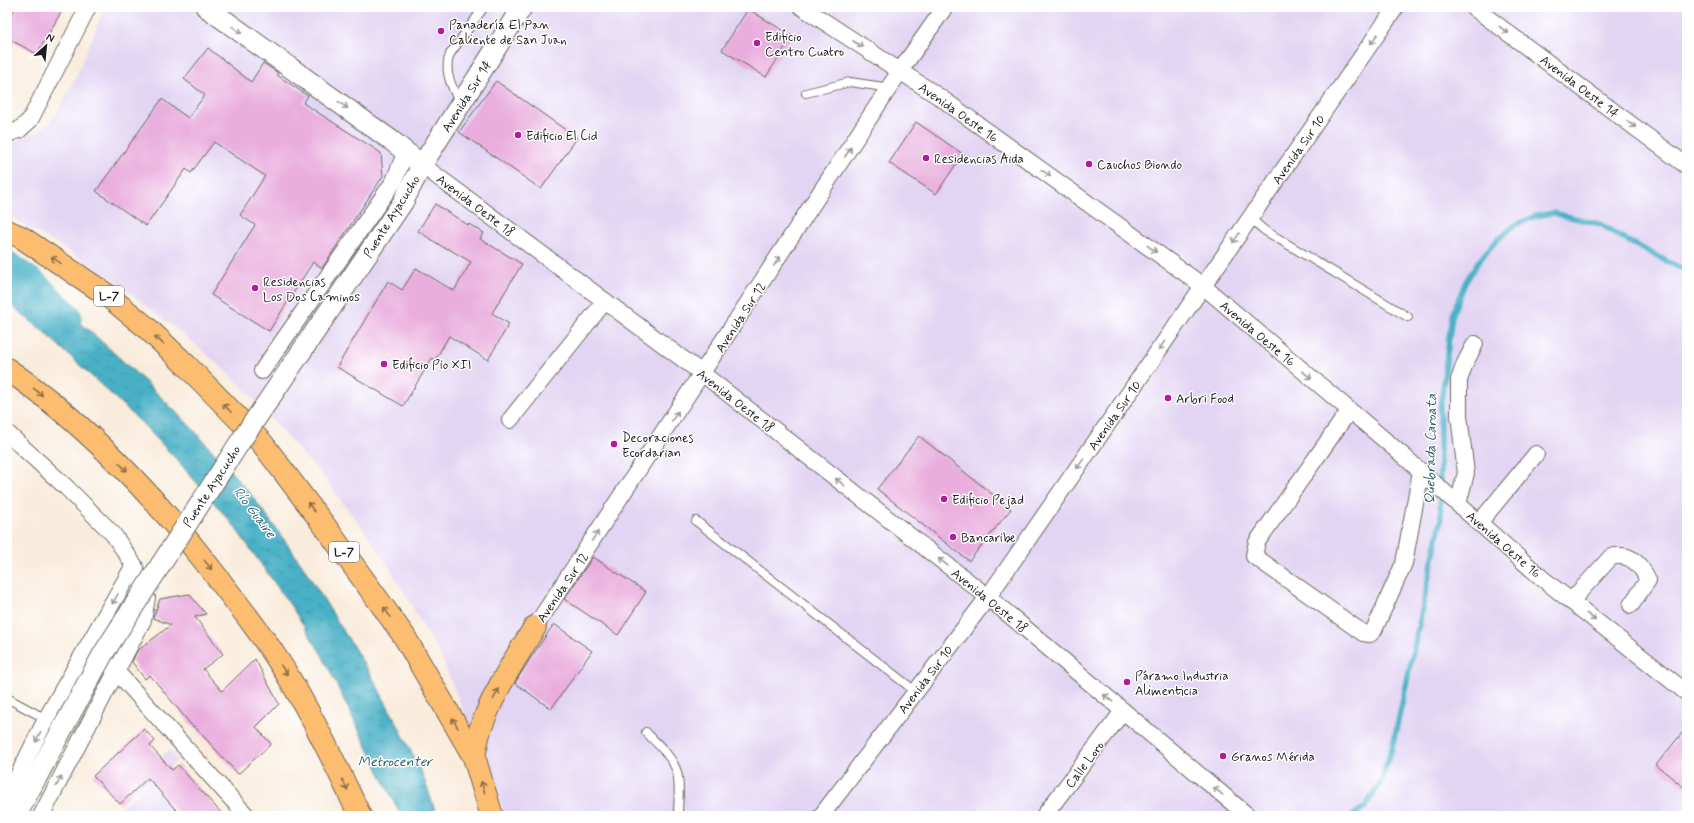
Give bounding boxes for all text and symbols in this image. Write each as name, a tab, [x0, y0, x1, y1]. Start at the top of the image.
place label: Panadería El Pan Caliente de San Juan	[449, 17, 567, 49]
north arrow	[26, 26, 66, 66]
one-way arrow	[232, 26, 243, 34]
marker: Panadería El Pan Caliente de San Juan	[436, 26, 446, 36]
one-way arrow	[1498, 26, 1509, 34]
place label: Edificio Centro Cuatro	[765, 29, 844, 61]
text: N	[44, 30, 57, 46]
one-way arrow	[1369, 33, 1377, 45]
marker: Edificio Centro Cuatro	[752, 38, 762, 48]
one-way arrow	[853, 40, 864, 48]
street label: Avenida Oeste 14	[1536, 52, 1622, 122]
street label: Avenida Sur 14	[438, 57, 496, 136]
street label: Avenida Oeste 16	[915, 79, 1001, 147]
one-way arrow	[337, 101, 348, 110]
street label: Avenida Sur 10	[1269, 112, 1330, 188]
one-way arrow	[1625, 120, 1636, 128]
place label: Edificio El Cid	[526, 128, 598, 145]
marker: Edificio El Cid	[513, 130, 523, 140]
one-way arrow	[844, 147, 852, 158]
place label: Residencias Aida	[934, 151, 1024, 168]
marker: Residencias Aida	[921, 153, 931, 163]
place label: Cauchos Biondo	[1097, 157, 1183, 174]
marker: Cauchos Biondo	[1084, 159, 1094, 169]
one-way arrow	[1040, 169, 1051, 177]
street label: Avenida Oeste 18	[433, 171, 518, 241]
street label: Puente Ayacucho	[360, 172, 425, 261]
one-way arrow	[1232, 232, 1240, 243]
one-way arrow	[1146, 245, 1157, 253]
one-way arrow	[51, 255, 62, 264]
one-way arrow	[773, 256, 781, 267]
place label: Residencias Los Dos Caminos	[263, 274, 360, 306]
street label: Avenida Sur 12	[712, 279, 770, 356]
marker: Residencias Los Dos Caminos	[250, 283, 260, 293]
road number: L-7	[94, 286, 124, 306]
street label: Avenida Oeste 16	[1216, 298, 1298, 371]
one-way arrow	[154, 336, 164, 345]
one-way arrow	[1158, 339, 1166, 350]
place label: Edificio Pio XII	[392, 357, 471, 374]
marker: Edificio Pio XII	[379, 359, 389, 369]
street label: Avenida Oeste 18	[693, 366, 777, 437]
one-way arrow	[1302, 370, 1312, 379]
street label: Avenida Sur 10	[1085, 378, 1146, 454]
one-way arrow	[33, 388, 44, 397]
place label: Arbri Food	[1176, 391, 1234, 408]
marker: Arbri Food	[1163, 393, 1173, 403]
water label: Quebrada Caroata	[1421, 394, 1441, 504]
one-way arrow	[222, 403, 232, 413]
one-way arrow	[671, 411, 679, 422]
place label: Decoraciones Ecordarian	[622, 430, 694, 462]
marker: Decoraciones Ecordarian	[609, 439, 619, 449]
street label: Puente Ayacucho	[179, 442, 245, 531]
one-way arrow	[1076, 458, 1084, 469]
one-way arrow	[118, 462, 128, 472]
one-way arrow	[835, 477, 846, 486]
water label: Río Guaire	[229, 483, 280, 542]
place label: Edificio Pejad	[952, 492, 1024, 509]
marker: Edificio Pejad	[939, 494, 949, 504]
one-way arrow	[307, 502, 315, 513]
street label: Avenida Oeste 16	[1462, 508, 1544, 582]
one-way arrow	[592, 530, 600, 542]
place label: Bancaribe	[961, 530, 1016, 547]
marker: Bancaribe	[948, 532, 958, 542]
road number: L-7	[329, 542, 359, 562]
street label: Avenida Sur 12	[534, 549, 593, 626]
one-way arrow	[937, 557, 948, 566]
one-way arrow	[204, 560, 212, 571]
street label: Avenida Oeste 18	[947, 565, 1031, 637]
one-way arrow	[110, 593, 118, 605]
one-way arrow	[383, 607, 391, 618]
one-way arrow	[1586, 613, 1597, 622]
street label: Avenida Sur 10	[895, 642, 957, 718]
one-way arrow	[280, 664, 288, 675]
place label: Páramo Industria Alimenticia	[1135, 668, 1229, 700]
marker: Páramo Industria Alimenticia	[1122, 677, 1132, 687]
one-way arrow	[493, 688, 500, 700]
one-way arrow	[1102, 694, 1113, 703]
one-way arrow	[450, 717, 458, 729]
one-way arrow	[33, 731, 41, 743]
street label: Calle Loro	[1062, 738, 1108, 792]
place label: Granos Mérida	[1231, 749, 1315, 766]
marker: Granos Mérida	[1218, 751, 1228, 761]
water label: Metrocenter	[358, 753, 434, 771]
one-way arrow	[56, 776, 63, 788]
one-way arrow	[342, 779, 349, 791]
one-way arrow	[479, 780, 486, 793]
one-way arrow	[1212, 786, 1223, 795]

